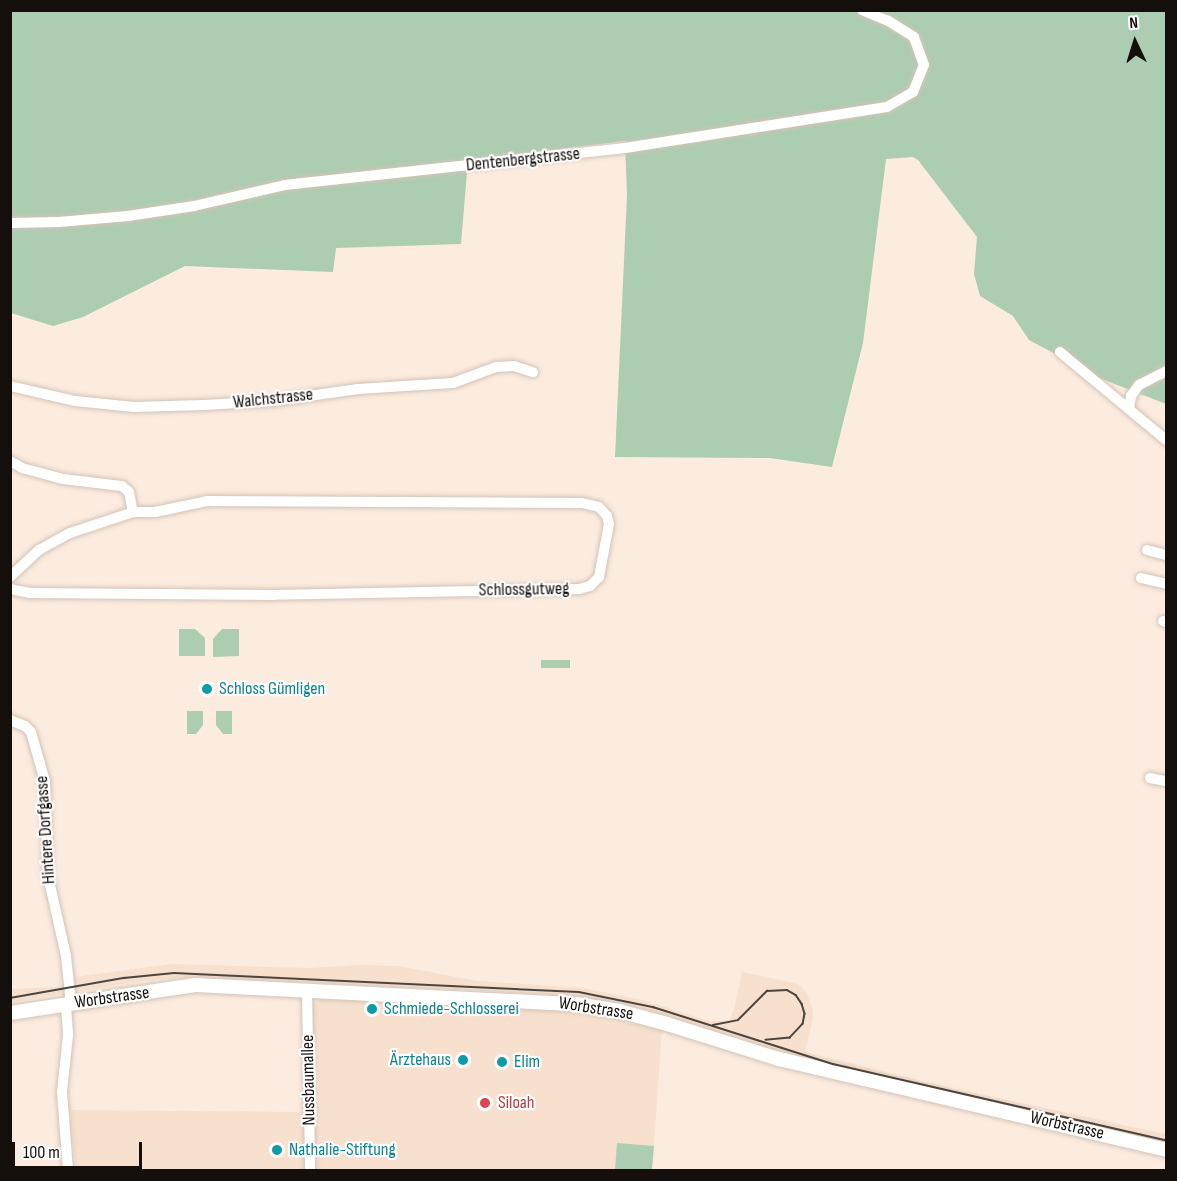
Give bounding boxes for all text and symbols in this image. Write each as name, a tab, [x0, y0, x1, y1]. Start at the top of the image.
north arrow	[1105, 12, 1165, 72]
text: N	[1129, 14, 1139, 33]
street label: Dentenbergstrasse	[465, 143, 581, 177]
street label: Walchstrasse	[232, 384, 314, 414]
street label: Schlossgutweg	[478, 578, 570, 602]
place label: Schloss Gümligen	[219, 678, 325, 700]
marker: Schloss Gümligen	[200, 682, 214, 696]
street label: Hintere Dorfgasse	[31, 775, 61, 885]
street label: Worbstrasse	[73, 982, 151, 1014]
street label: Worbstrasse	[557, 992, 635, 1026]
place label: Schmiede-Schlosserei	[384, 998, 519, 1020]
marker: Schmiede-Schlosserei	[365, 1002, 379, 1016]
street label: Nussbaumallee	[297, 1034, 321, 1126]
place label: Ärztehaus	[390, 1049, 451, 1071]
place label: Elim	[514, 1051, 540, 1073]
marker: Ärztehaus	[456, 1053, 470, 1067]
marker: Elim	[495, 1055, 509, 1069]
place label: Siloah	[498, 1092, 534, 1114]
marker: Siloah	[476, 1094, 494, 1112]
street label: Worbstrasse	[1028, 1107, 1106, 1145]
scale bar	[15, 1130, 146, 1168]
place label: Nathalie-Stiftung	[289, 1139, 396, 1161]
text: 100 m	[23, 1142, 60, 1163]
marker: Nathalie-Stiftung	[270, 1143, 284, 1157]

